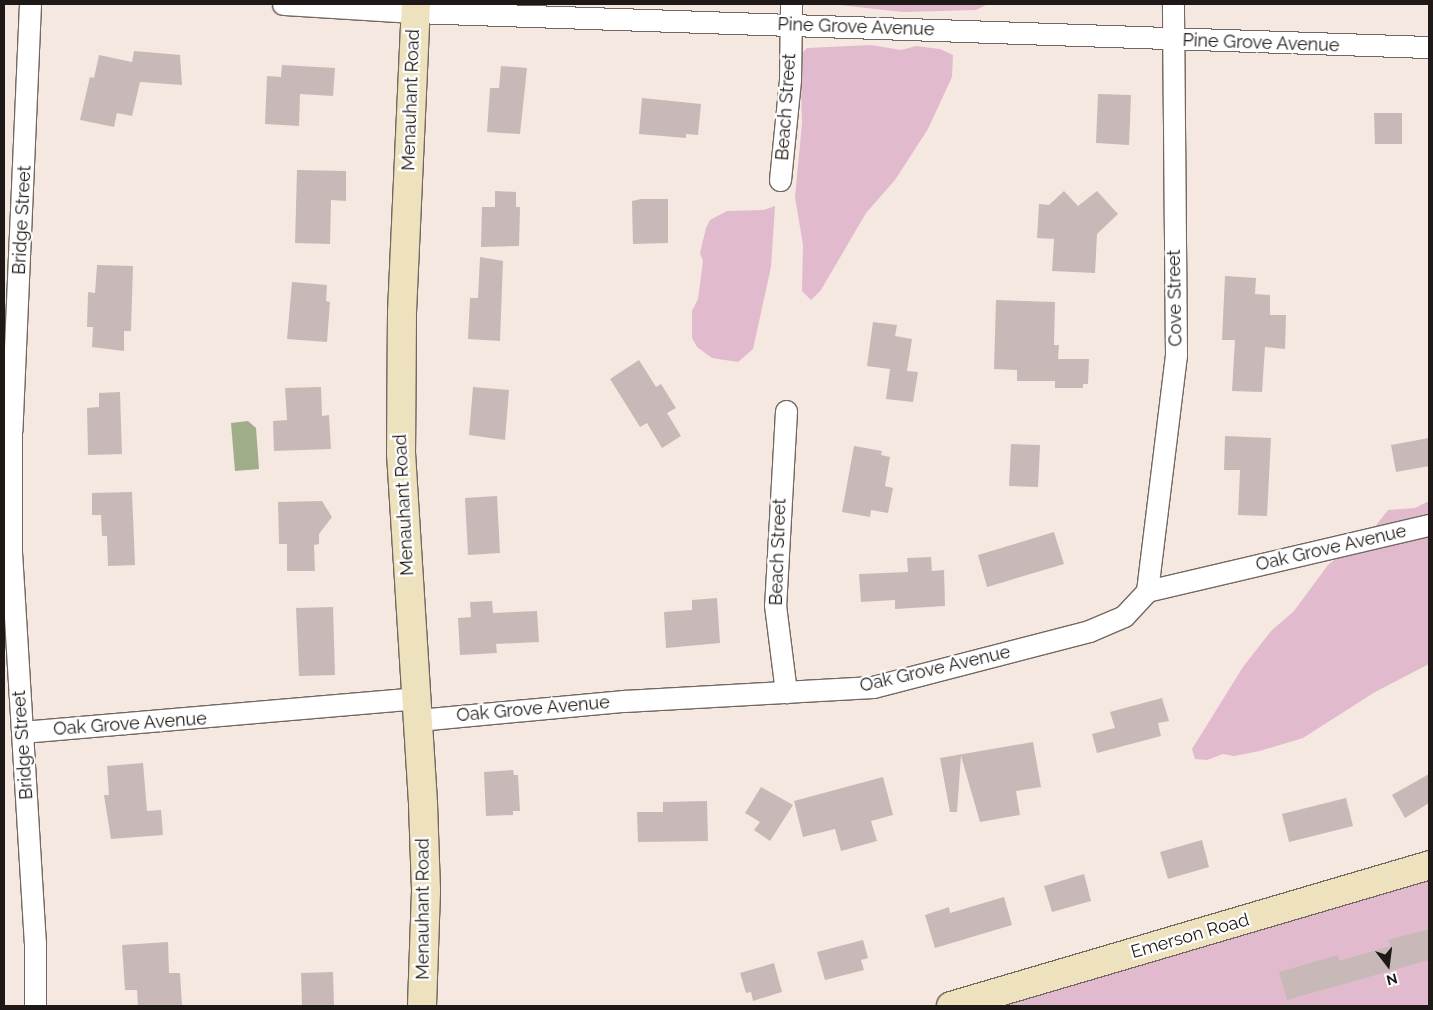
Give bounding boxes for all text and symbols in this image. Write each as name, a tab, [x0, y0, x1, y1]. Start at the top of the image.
street label: Pine Grove Avenue	[777, 13, 935, 41]
street label: Menauhant Road	[398, 29, 424, 171]
street label: Pine Grove Avenue	[1182, 29, 1340, 57]
street label: Beach Street	[771, 53, 801, 161]
street label: Bridge Street	[8, 165, 36, 275]
street label: Cove Street	[1163, 249, 1187, 347]
street label: Menauhant Road	[390, 434, 418, 576]
street label: Beach Street	[765, 498, 791, 606]
street label: Oak Grove Avenue	[1253, 520, 1409, 576]
street label: Oak Grove Avenue	[857, 641, 1013, 697]
street label: Bridge Street	[8, 690, 38, 800]
street label: Oak Grove Avenue	[455, 692, 611, 726]
street label: Oak Grove Avenue	[52, 708, 208, 740]
street label: Menauhant Road	[412, 838, 434, 980]
street label: Emerson Road	[1128, 909, 1252, 963]
north arrow	[1363, 940, 1413, 990]
text: N	[1385, 970, 1399, 989]

